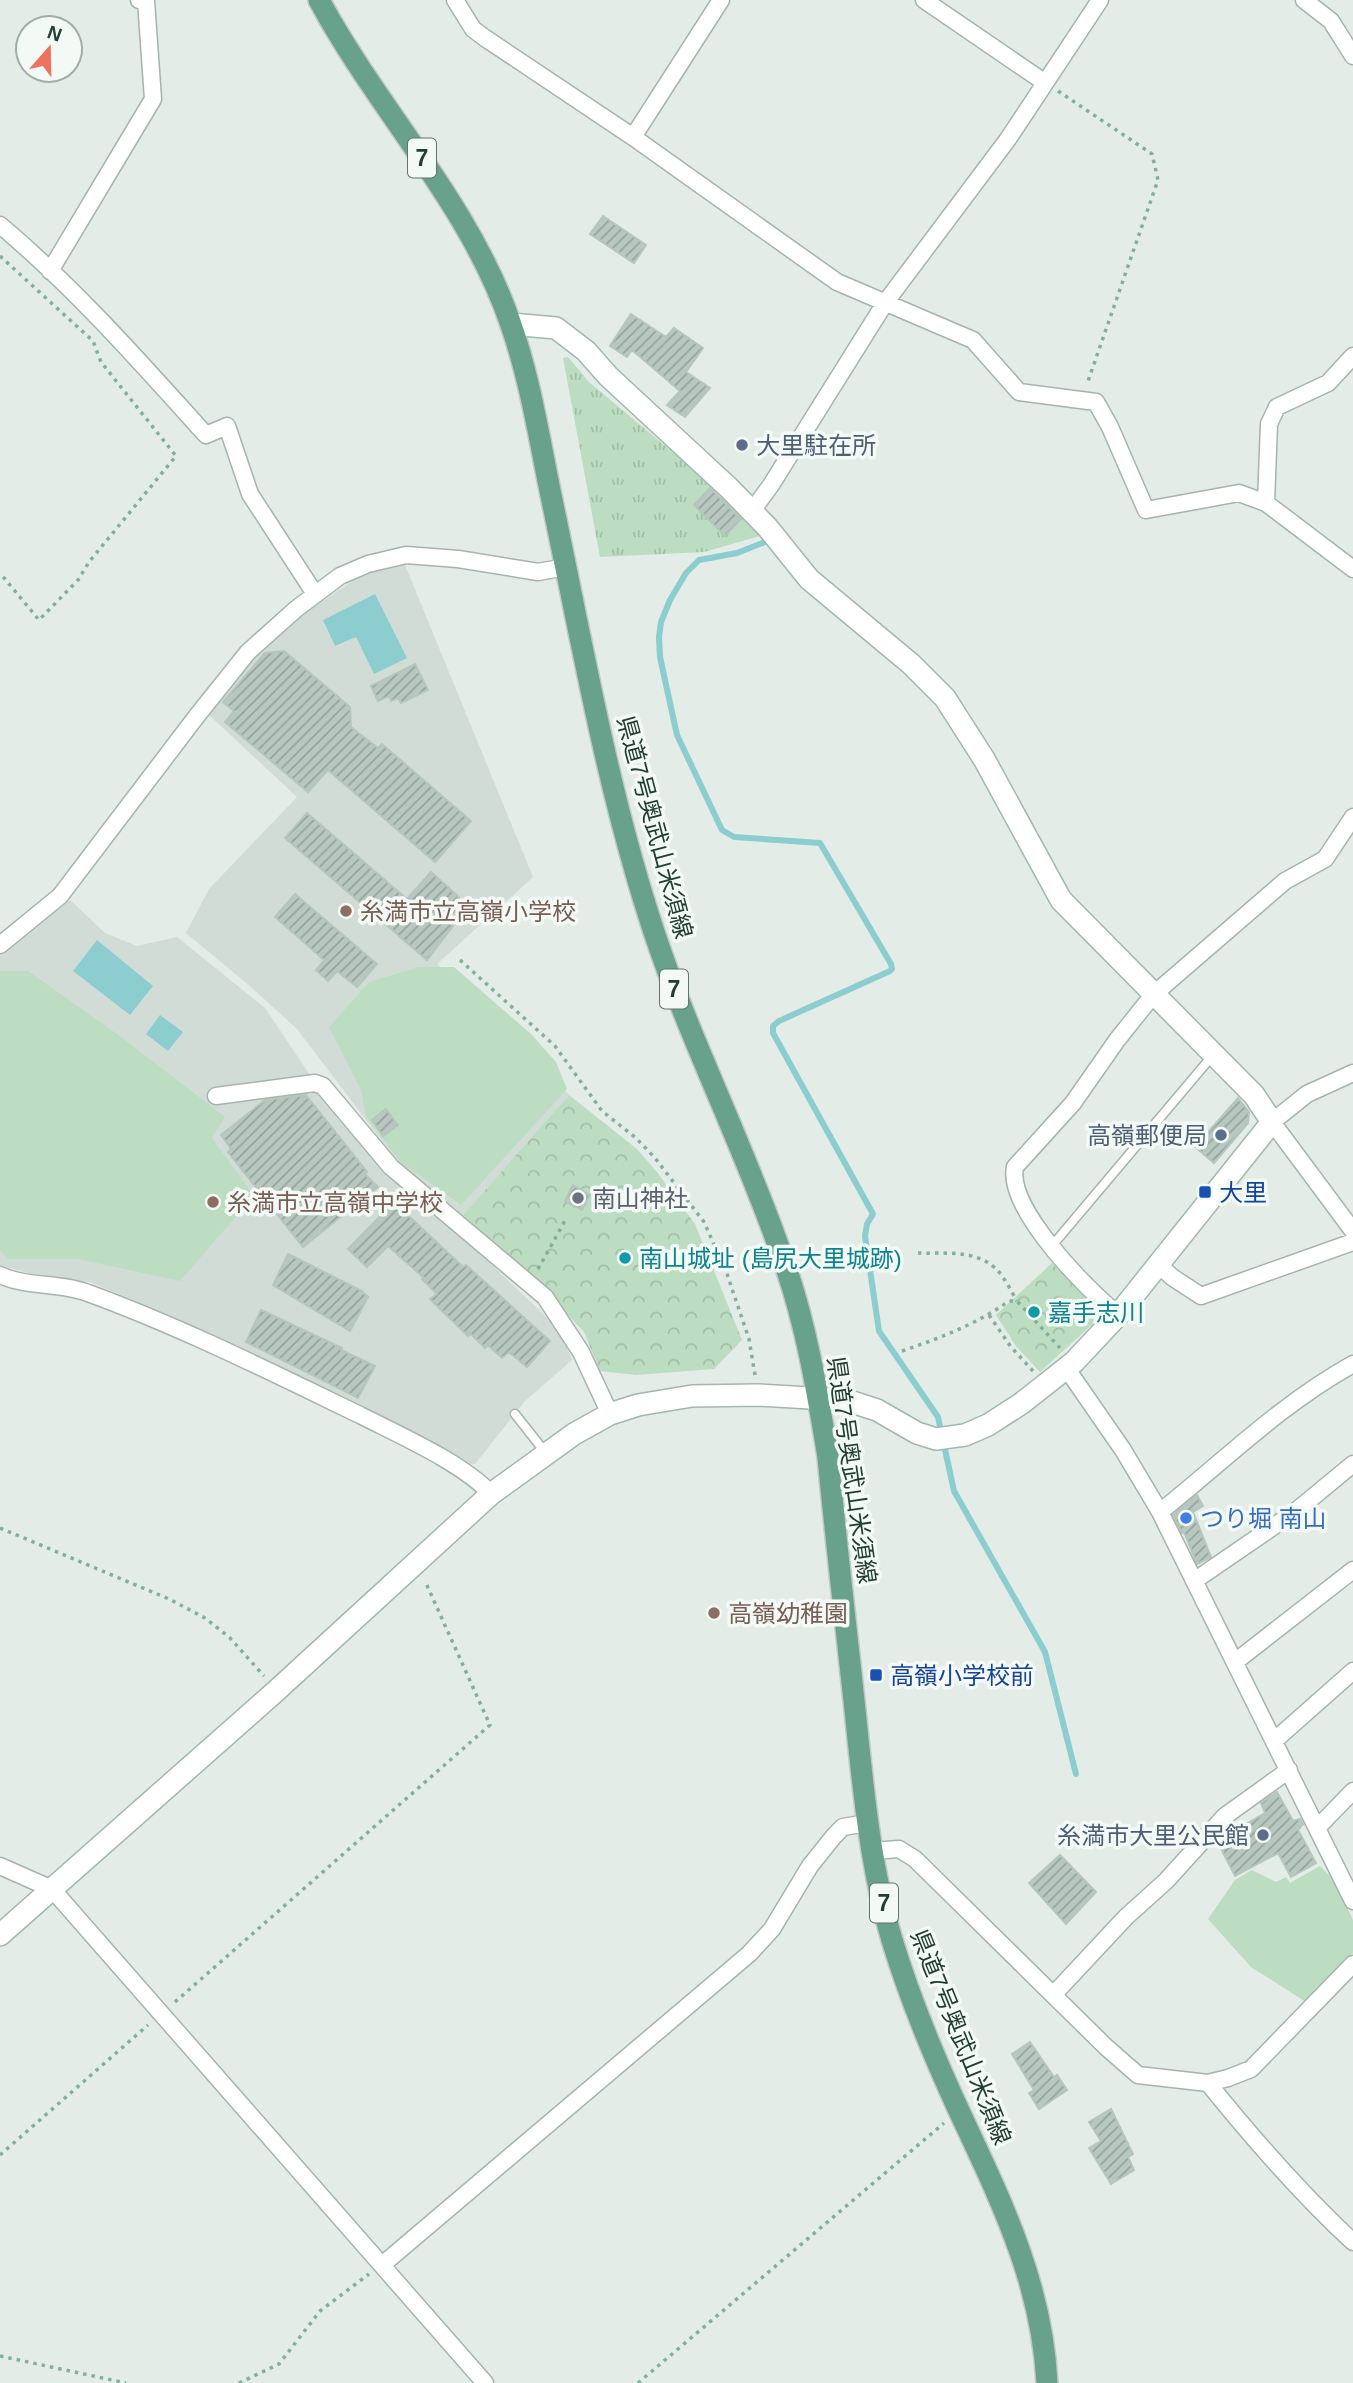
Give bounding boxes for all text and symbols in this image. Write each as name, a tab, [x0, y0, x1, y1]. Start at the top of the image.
north arrow	[14, 14, 84, 84]
text: N	[45, 21, 65, 46]
road number: 7	[408, 139, 436, 178]
place label: 大里駐在所	[756, 432, 876, 459]
marker: 大里駐在所	[734, 437, 750, 453]
street label: 県道7号奥武山米須線	[612, 713, 698, 941]
place label: 糸満市立高嶺小学校	[360, 898, 576, 925]
marker: 糸満市立高嶺小学校	[338, 903, 354, 919]
road number: 7	[660, 970, 688, 1008]
place label: 高嶺郵便局	[1087, 1122, 1207, 1149]
marker: 高嶺郵便局	[1213, 1127, 1229, 1143]
place label: 大里	[1219, 1179, 1267, 1206]
marker: 大里	[1197, 1184, 1213, 1200]
place label: 南山神社	[592, 1185, 688, 1212]
place label: 糸満市立高嶺中学校	[227, 1189, 443, 1216]
marker: 南山神社	[570, 1190, 586, 1206]
marker: 糸満市立高嶺中学校	[205, 1194, 221, 1210]
place label: 南山城址 (島尻大里城跡)	[639, 1245, 902, 1272]
marker: 南山城址 (島尻大里城跡)	[617, 1250, 633, 1266]
place label: 嘉手志川	[1048, 1299, 1144, 1326]
marker: 嘉手志川	[1026, 1304, 1042, 1320]
street label: 県道7号奥武山米須線	[823, 1355, 881, 1585]
place label: つり堀 南山	[1200, 1505, 1327, 1532]
marker: つり堀 南山	[1178, 1510, 1194, 1526]
place label: 高嶺幼稚園	[728, 1600, 848, 1627]
marker: 高嶺幼稚園	[706, 1605, 722, 1621]
place label: 高嶺小学校前	[890, 1662, 1034, 1689]
marker: 高嶺小学校前	[868, 1667, 884, 1683]
place label: 糸満市大里公民館	[1057, 1822, 1249, 1849]
marker: 糸満市大里公民館	[1255, 1827, 1271, 1843]
road number: 7	[870, 1884, 898, 1922]
street label: 県道7号奥武山米須線	[906, 1926, 1016, 2148]

